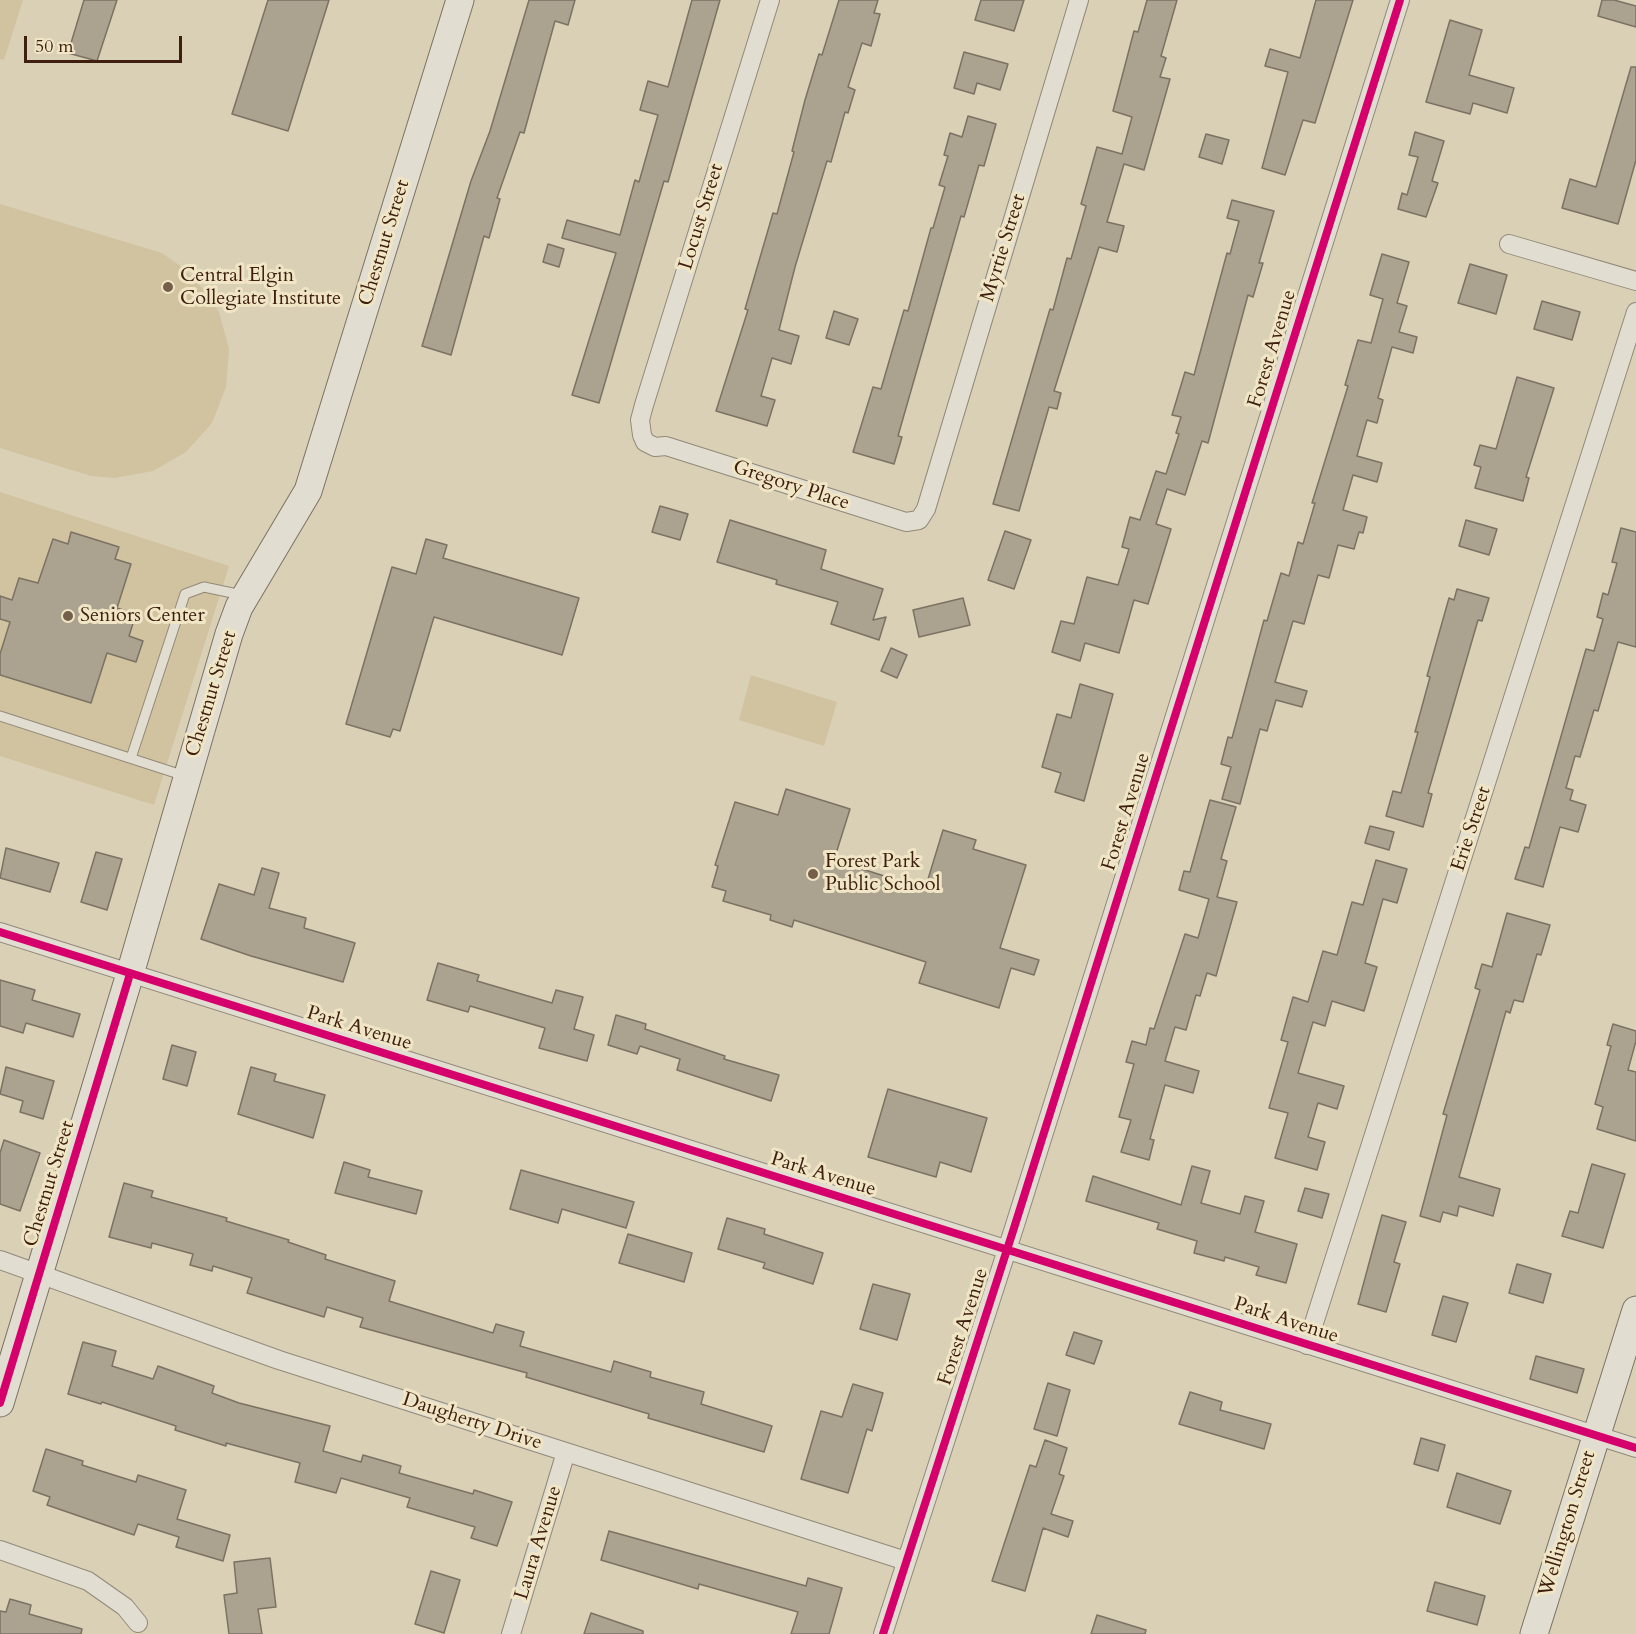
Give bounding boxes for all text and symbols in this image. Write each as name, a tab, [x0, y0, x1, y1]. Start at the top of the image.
scale bar	[27, 24, 184, 62]
text: 50 m	[35, 34, 74, 59]
street label: Locust Street	[675, 161, 729, 273]
street label: Chestnut Street	[354, 177, 416, 309]
street label: Myrtie Street	[976, 191, 1032, 305]
place label: Central Elgin Collegiate Institute	[180, 264, 341, 311]
marker: Central Elgin Collegiate Institute	[161, 280, 175, 294]
street label: Forest Avenue	[1244, 287, 1302, 411]
street label: Gregory Place	[730, 456, 852, 516]
place label: Seniors Center	[80, 604, 205, 628]
marker: Seniors Center	[61, 609, 75, 623]
street label: Chestnut Street	[181, 628, 243, 760]
street label: Forest Avenue	[1098, 750, 1156, 874]
street label: Erie Street	[1447, 784, 1497, 874]
place label: Forest Park Public School	[825, 850, 941, 897]
marker: Forest Park Public School	[806, 867, 820, 881]
street label: Park Avenue	[304, 1002, 414, 1056]
street label: Chestnut Street	[19, 1118, 81, 1250]
street label: Park Avenue	[768, 1148, 878, 1202]
street label: Forest Avenue	[934, 1265, 994, 1389]
street label: Park Avenue	[1231, 1293, 1341, 1349]
street label: Daugherty Drive	[399, 1388, 545, 1456]
street label: Wellington Street	[1534, 1448, 1602, 1600]
street label: Laura Avenue	[510, 1483, 568, 1603]

